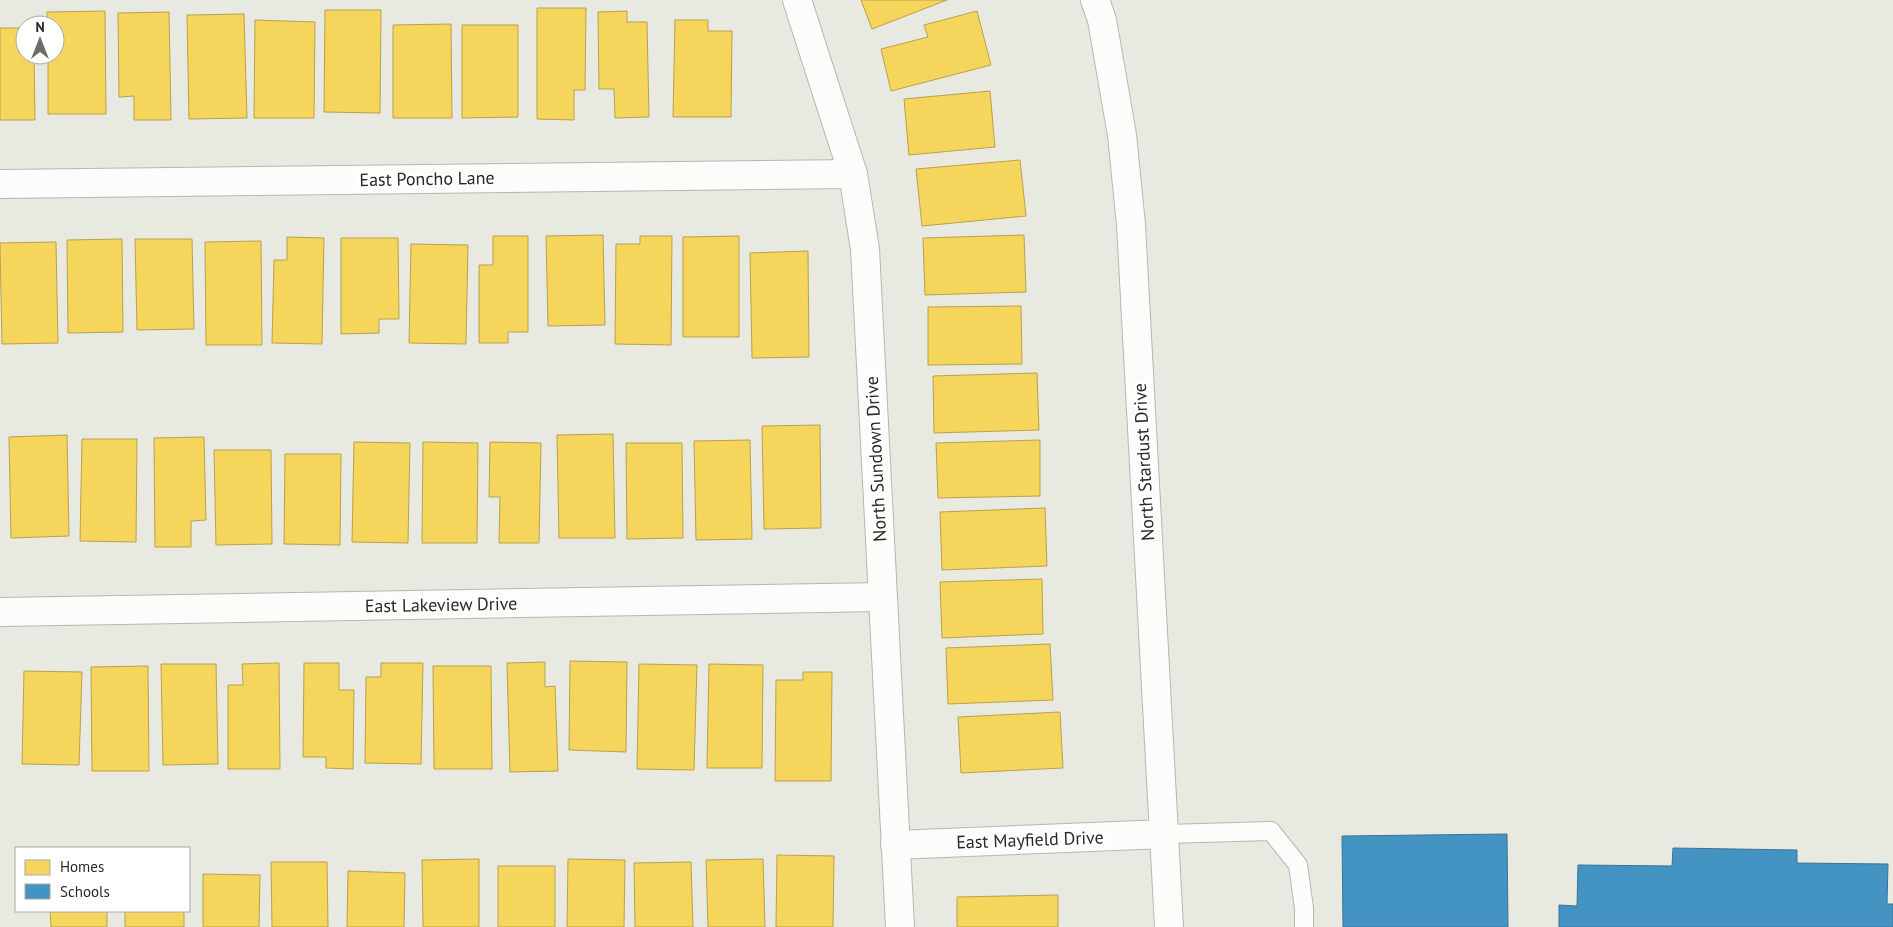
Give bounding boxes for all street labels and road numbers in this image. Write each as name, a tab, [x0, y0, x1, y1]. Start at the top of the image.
street label: East Poncho Lane	[359, 166, 495, 191]
street label: North Sundown Drive	[860, 376, 891, 542]
street label: North Stardust Drive	[1128, 382, 1159, 542]
street label: East Lakeview Drive	[365, 592, 517, 617]
street label: East Mayfield Drive	[956, 825, 1104, 854]

